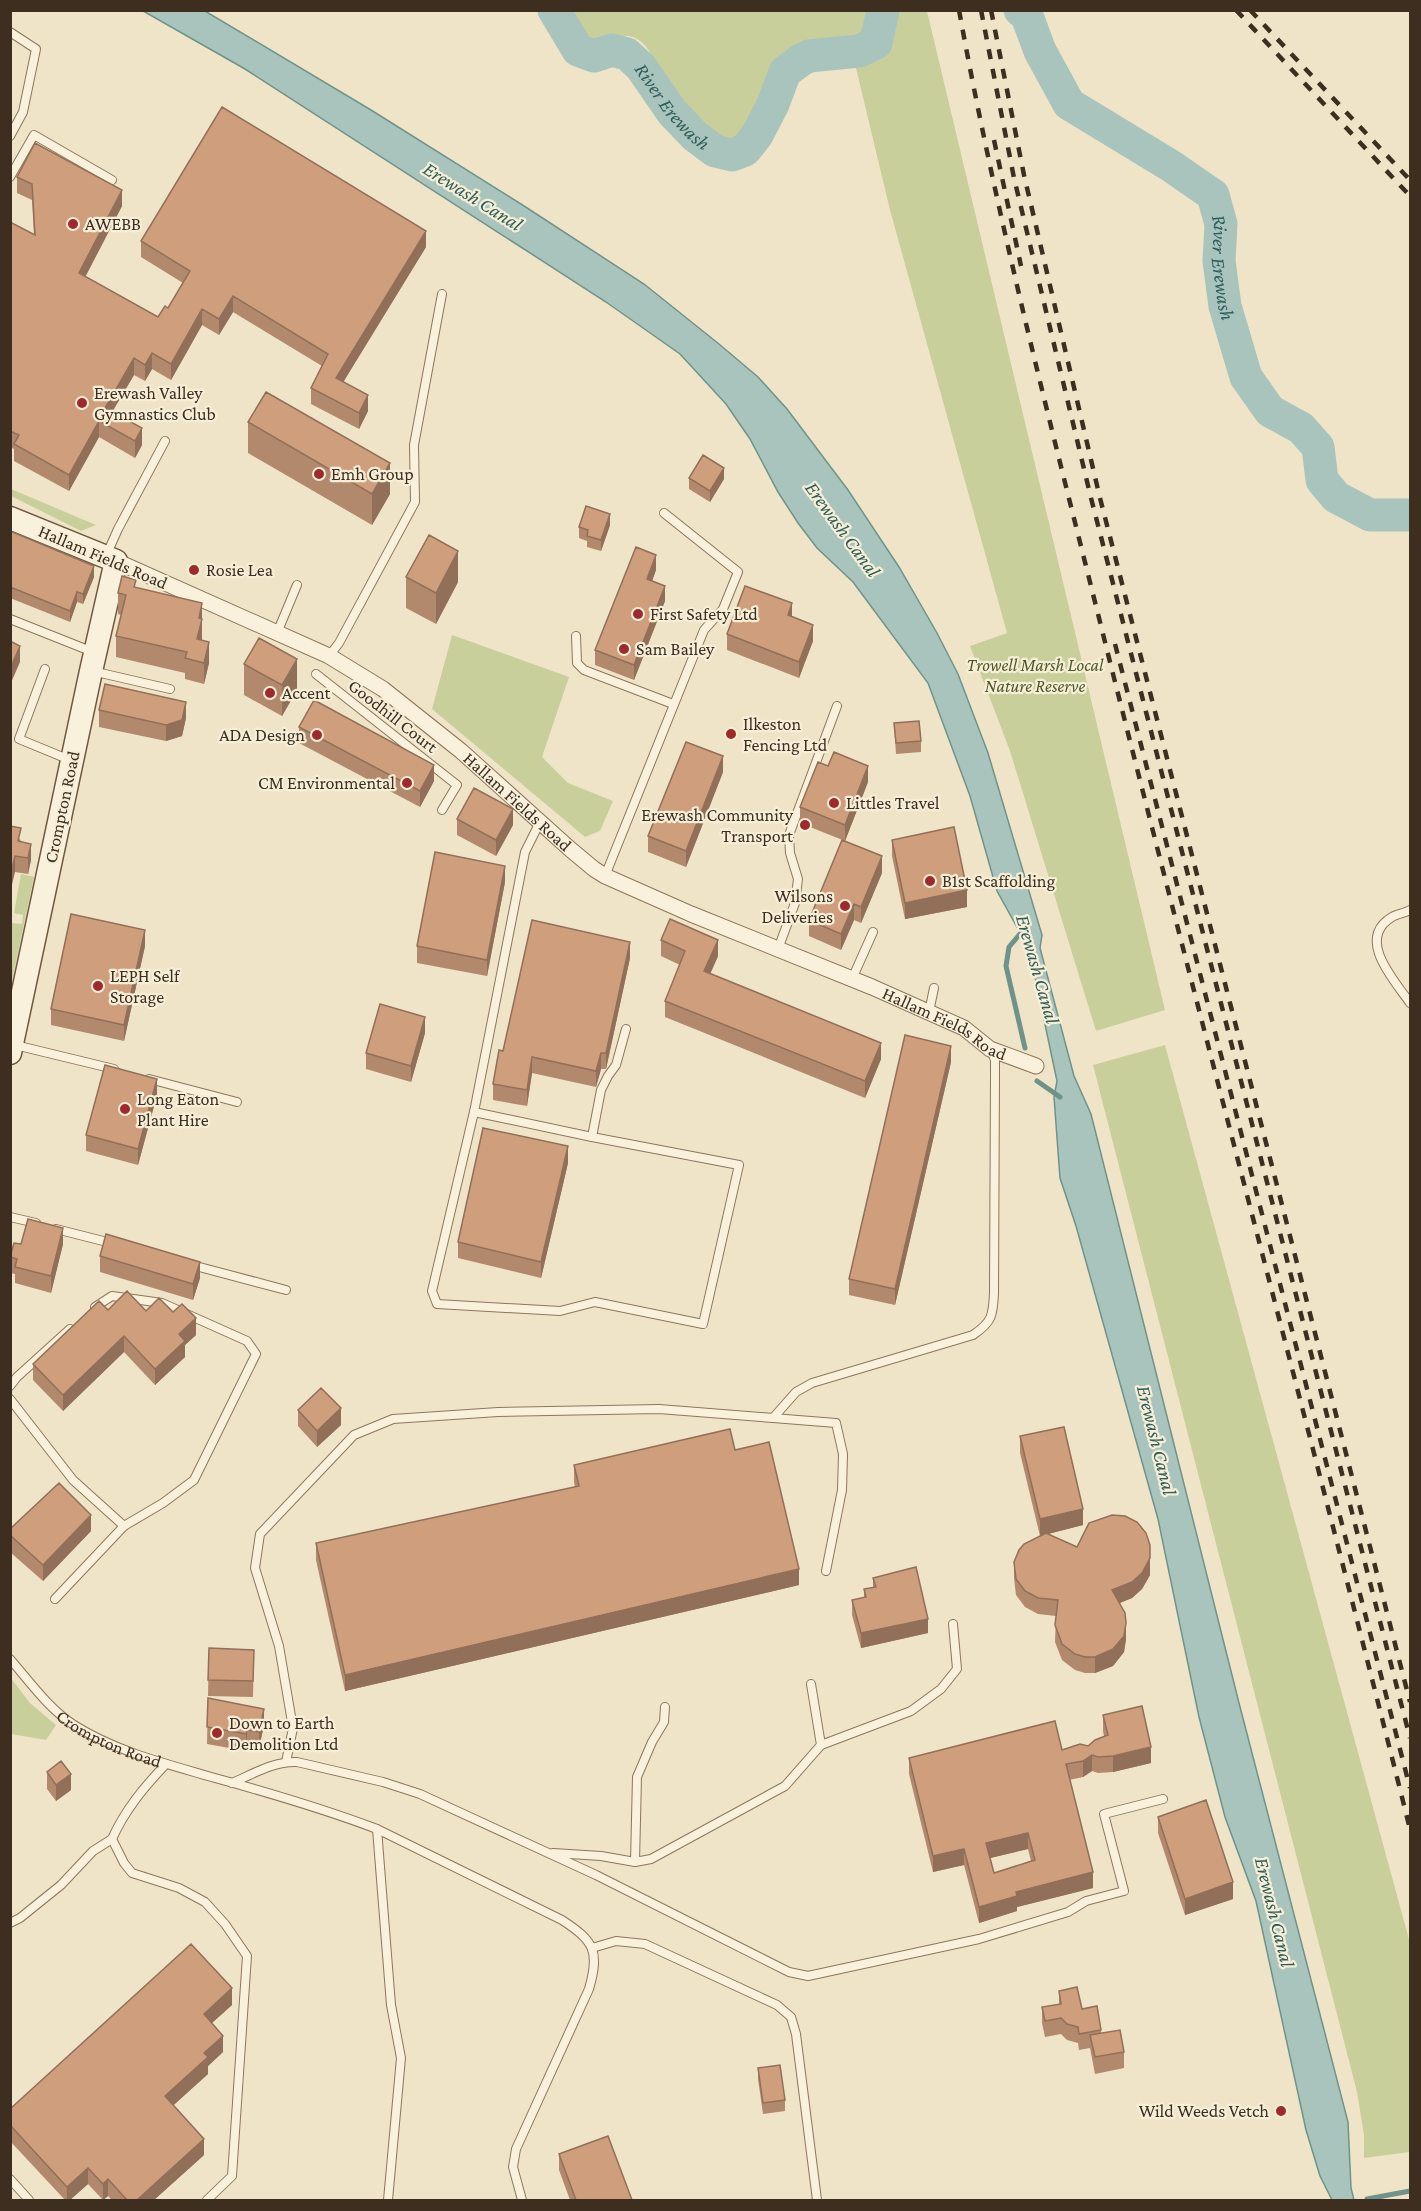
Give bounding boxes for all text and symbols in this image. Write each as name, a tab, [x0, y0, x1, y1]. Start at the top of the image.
water label: River Erewash	[631, 59, 714, 154]
water label: Erewash Canal	[420, 157, 527, 236]
water label: River Erewash	[1208, 212, 1240, 323]
place label: AWEBB	[85, 214, 141, 234]
marker: AWEBB	[66, 217, 80, 231]
place label: Erewash Valley Gymnastics Club	[94, 383, 216, 424]
marker: Erewash Valley Gymnastics Club	[75, 396, 89, 410]
place label: Emh Group	[331, 464, 414, 484]
marker: Emh Group	[312, 467, 326, 481]
water label: Erewash Canal	[801, 477, 886, 582]
street label: Hallam Fields Road	[35, 521, 171, 593]
place label: Rosie Lea	[206, 560, 273, 580]
marker: Rosie Lea	[187, 563, 201, 577]
place label: First Safety Ltd	[650, 604, 758, 624]
marker: First Safety Ltd	[631, 607, 645, 621]
place label: Sam Bailey	[636, 639, 715, 659]
marker: Sam Bailey	[617, 642, 631, 656]
park label: Trowell Marsh Local Nature Reserve	[967, 655, 1104, 696]
street label: Goodhill Court	[345, 675, 442, 758]
place label: Accent	[282, 683, 332, 703]
marker: Accent	[263, 686, 277, 700]
place label: Ilkeston Fencing Ltd	[743, 714, 828, 755]
place label: ADA Design	[219, 725, 305, 745]
marker: Ilkeston Fencing Ltd	[724, 727, 738, 741]
marker: ADA Design	[310, 728, 324, 742]
street label: Hallam Fields Road	[459, 748, 576, 856]
street label: Crompton Road	[40, 749, 84, 865]
place label: CM Environmental	[258, 773, 395, 793]
marker: CM Environmental	[400, 776, 414, 790]
place label: Littles Travel	[846, 793, 940, 813]
marker: Littles Travel	[827, 796, 841, 810]
place label: Erewash Community Transport	[641, 805, 794, 846]
marker: Erewash Community Transport	[798, 818, 812, 832]
place label: B1st Scaffolding	[942, 871, 1056, 891]
marker: B1st Scaffolding	[923, 874, 937, 888]
place label: Wilsons Deliveries	[762, 886, 833, 927]
marker: Wilsons Deliveries	[838, 899, 852, 913]
water label: Erewash Canal	[1012, 912, 1064, 1027]
place label: LEPH Self Storage	[110, 966, 181, 1007]
marker: LEPH Self Storage	[91, 979, 105, 993]
street label: Hallam Fields Road	[879, 983, 1010, 1064]
place label: Long Eaton Plant Hire	[137, 1089, 220, 1130]
marker: Long Eaton Plant Hire	[118, 1102, 132, 1116]
water label: Erewash Canal	[1133, 1383, 1182, 1498]
street label: Crompton Road	[52, 1706, 164, 1772]
place label: Down to Earth Demolition Ltd	[229, 1713, 339, 1754]
marker: Down to Earth Demolition Ltd	[210, 1726, 224, 1740]
water label: Erewash Canal	[1251, 1855, 1300, 1970]
place label: Wild Weeds Vetch	[1139, 2101, 1269, 2121]
marker: Wild Weeds Vetch	[1274, 2104, 1288, 2118]

